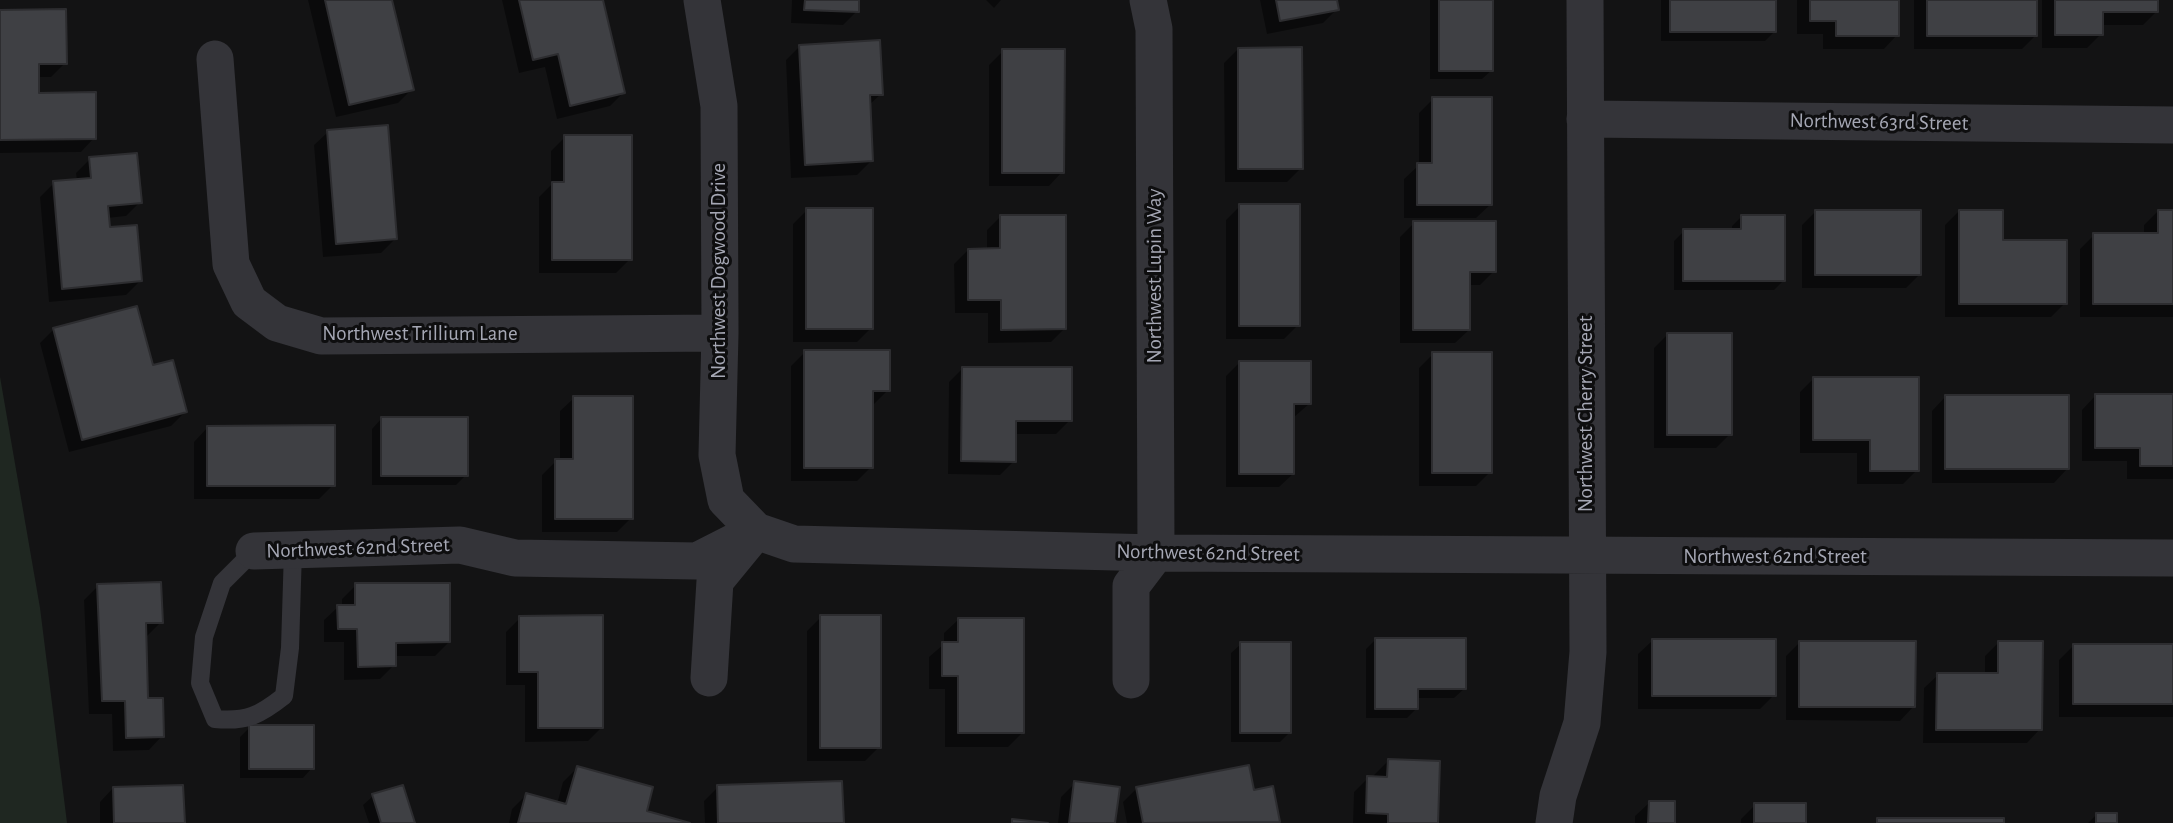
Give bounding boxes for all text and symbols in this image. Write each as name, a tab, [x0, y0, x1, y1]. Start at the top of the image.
street label: Northwest 63rd Street	[1790, 108, 1968, 136]
street label: Northwest Dogwood Drive	[706, 163, 732, 379]
street label: Northwest Lupin Way	[1142, 188, 1168, 364]
street label: Northwest Cherry Street	[1573, 316, 1599, 512]
street label: Northwest Trillium Lane	[322, 321, 518, 347]
street label: Northwest 62nd Street	[266, 532, 450, 564]
street label: Northwest 62nd Street	[1116, 539, 1300, 567]
street label: Northwest 62nd Street	[1683, 544, 1867, 570]

